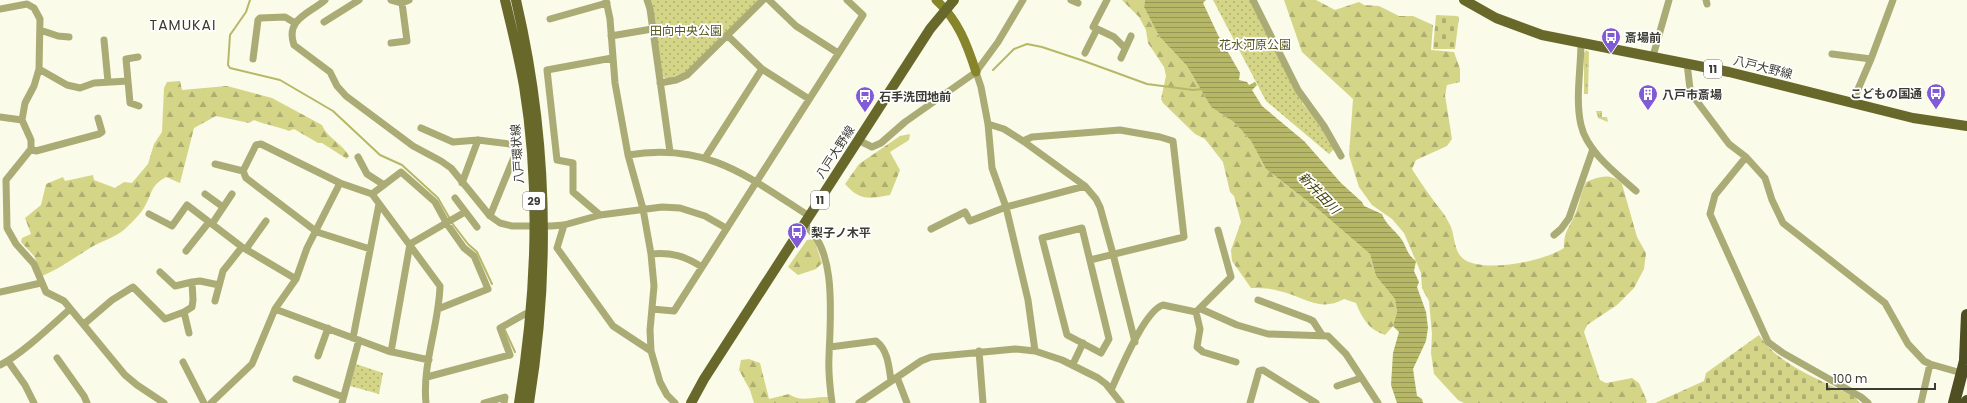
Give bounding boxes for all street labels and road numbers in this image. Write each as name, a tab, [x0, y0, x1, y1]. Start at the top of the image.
street label: 八戸大野線	[1732, 51, 1794, 83]
road number: 11	[1704, 60, 1722, 78]
street label: 八戸大野線	[812, 122, 858, 182]
street label: 八戸環状線	[506, 123, 528, 185]
road number: 11	[811, 191, 829, 209]
road number: 29	[523, 192, 545, 210]

